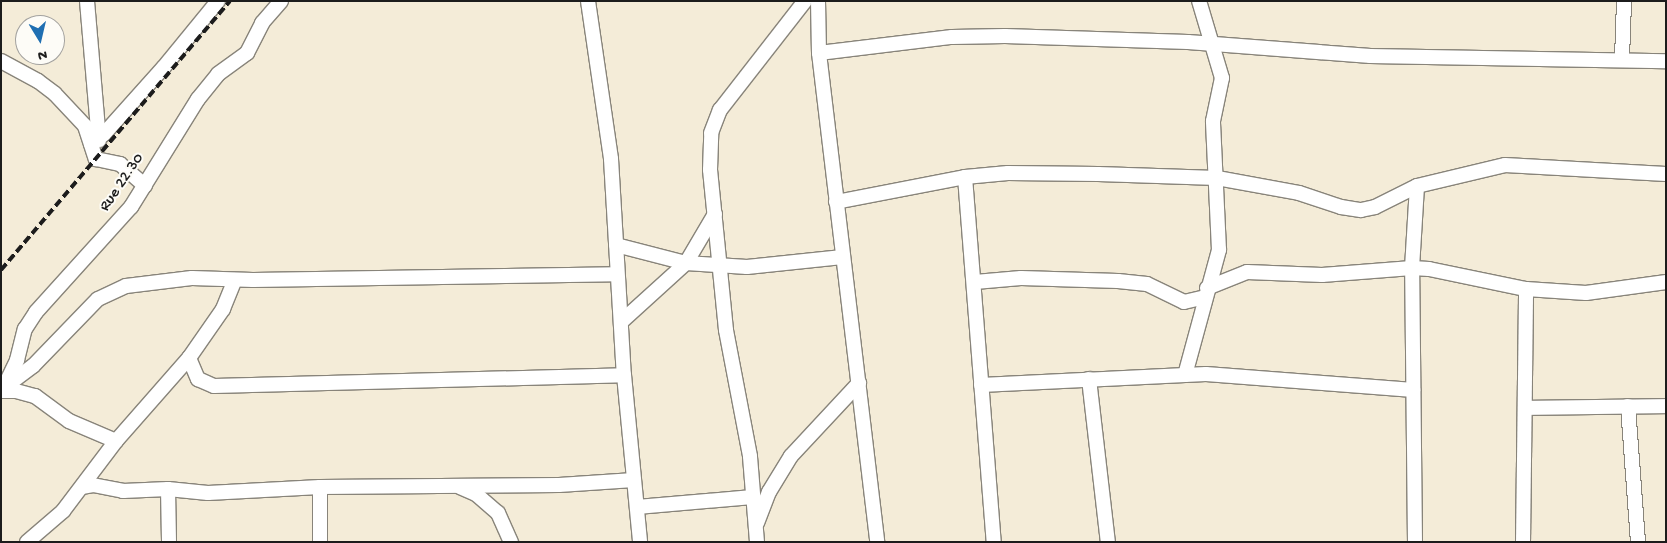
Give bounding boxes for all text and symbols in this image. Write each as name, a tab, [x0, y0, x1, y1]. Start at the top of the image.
north arrow	[15, 15, 65, 65]
text: N	[36, 45, 48, 63]
street label: Rue 22.30	[97, 150, 149, 216]

